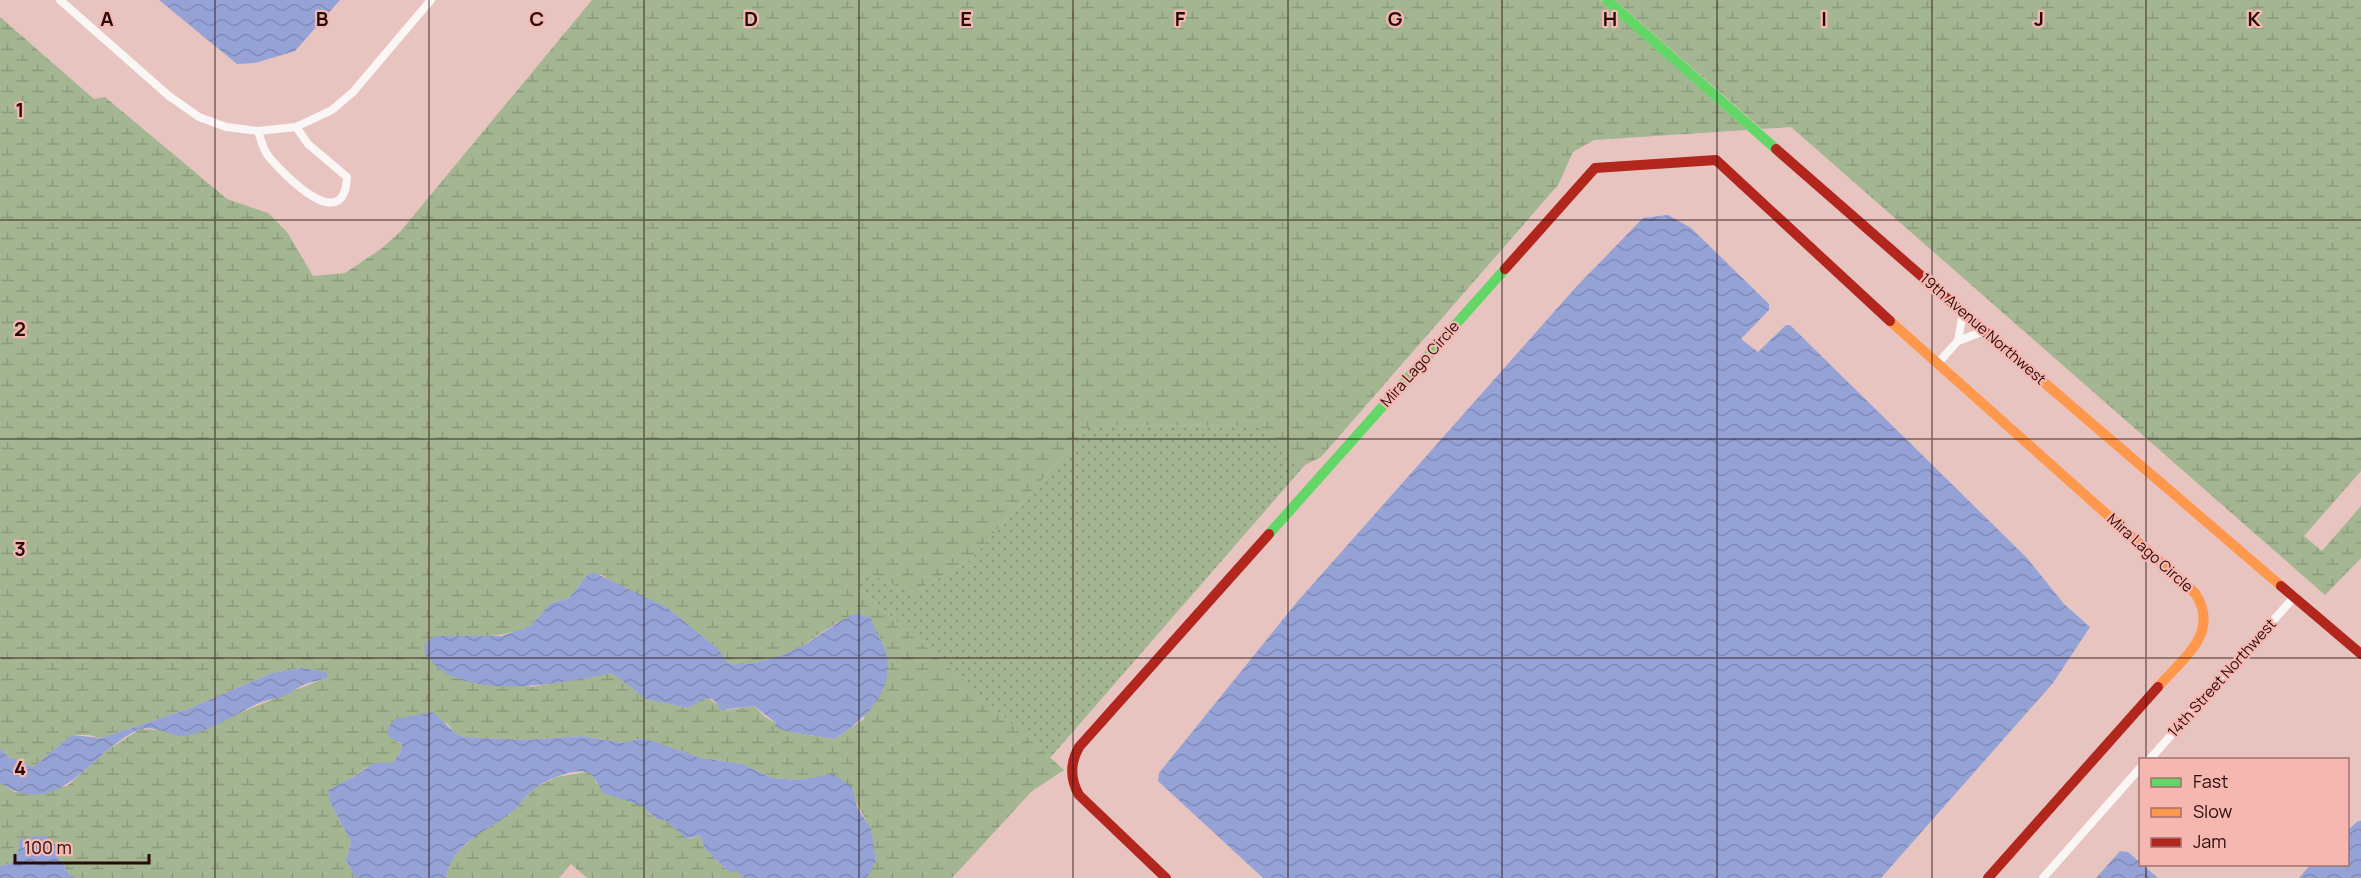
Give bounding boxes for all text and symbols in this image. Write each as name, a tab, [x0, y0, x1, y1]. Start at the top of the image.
text: A	[100, 5, 114, 32]
text: B	[316, 5, 329, 32]
text: C	[530, 5, 544, 32]
text: D	[744, 5, 758, 32]
text: E	[960, 5, 972, 32]
text: F	[1175, 5, 1186, 32]
text: G	[1388, 5, 1403, 32]
text: H	[1603, 5, 1617, 32]
text: I	[1821, 5, 1827, 32]
text: J	[2034, 5, 2044, 32]
text: K	[2248, 5, 2261, 32]
text: 1	[16, 96, 24, 123]
street label: 19th Avenue Northwest	[1916, 268, 2051, 389]
text: 2	[14, 315, 26, 342]
street label: Mira Lago Circle	[1375, 316, 1464, 411]
street label: Mira Lago Circle	[2103, 508, 2198, 597]
text: 3	[14, 535, 26, 562]
street label: 14th Street Northwest	[2163, 614, 2281, 742]
text: 4	[14, 754, 26, 781]
legend	[2139, 758, 2349, 866]
text: Fast	[2193, 769, 2228, 793]
text: Slow	[2193, 799, 2233, 823]
scale bar	[15, 827, 148, 865]
text: Jam	[2193, 829, 2227, 853]
text: 100 m	[24, 835, 72, 859]

